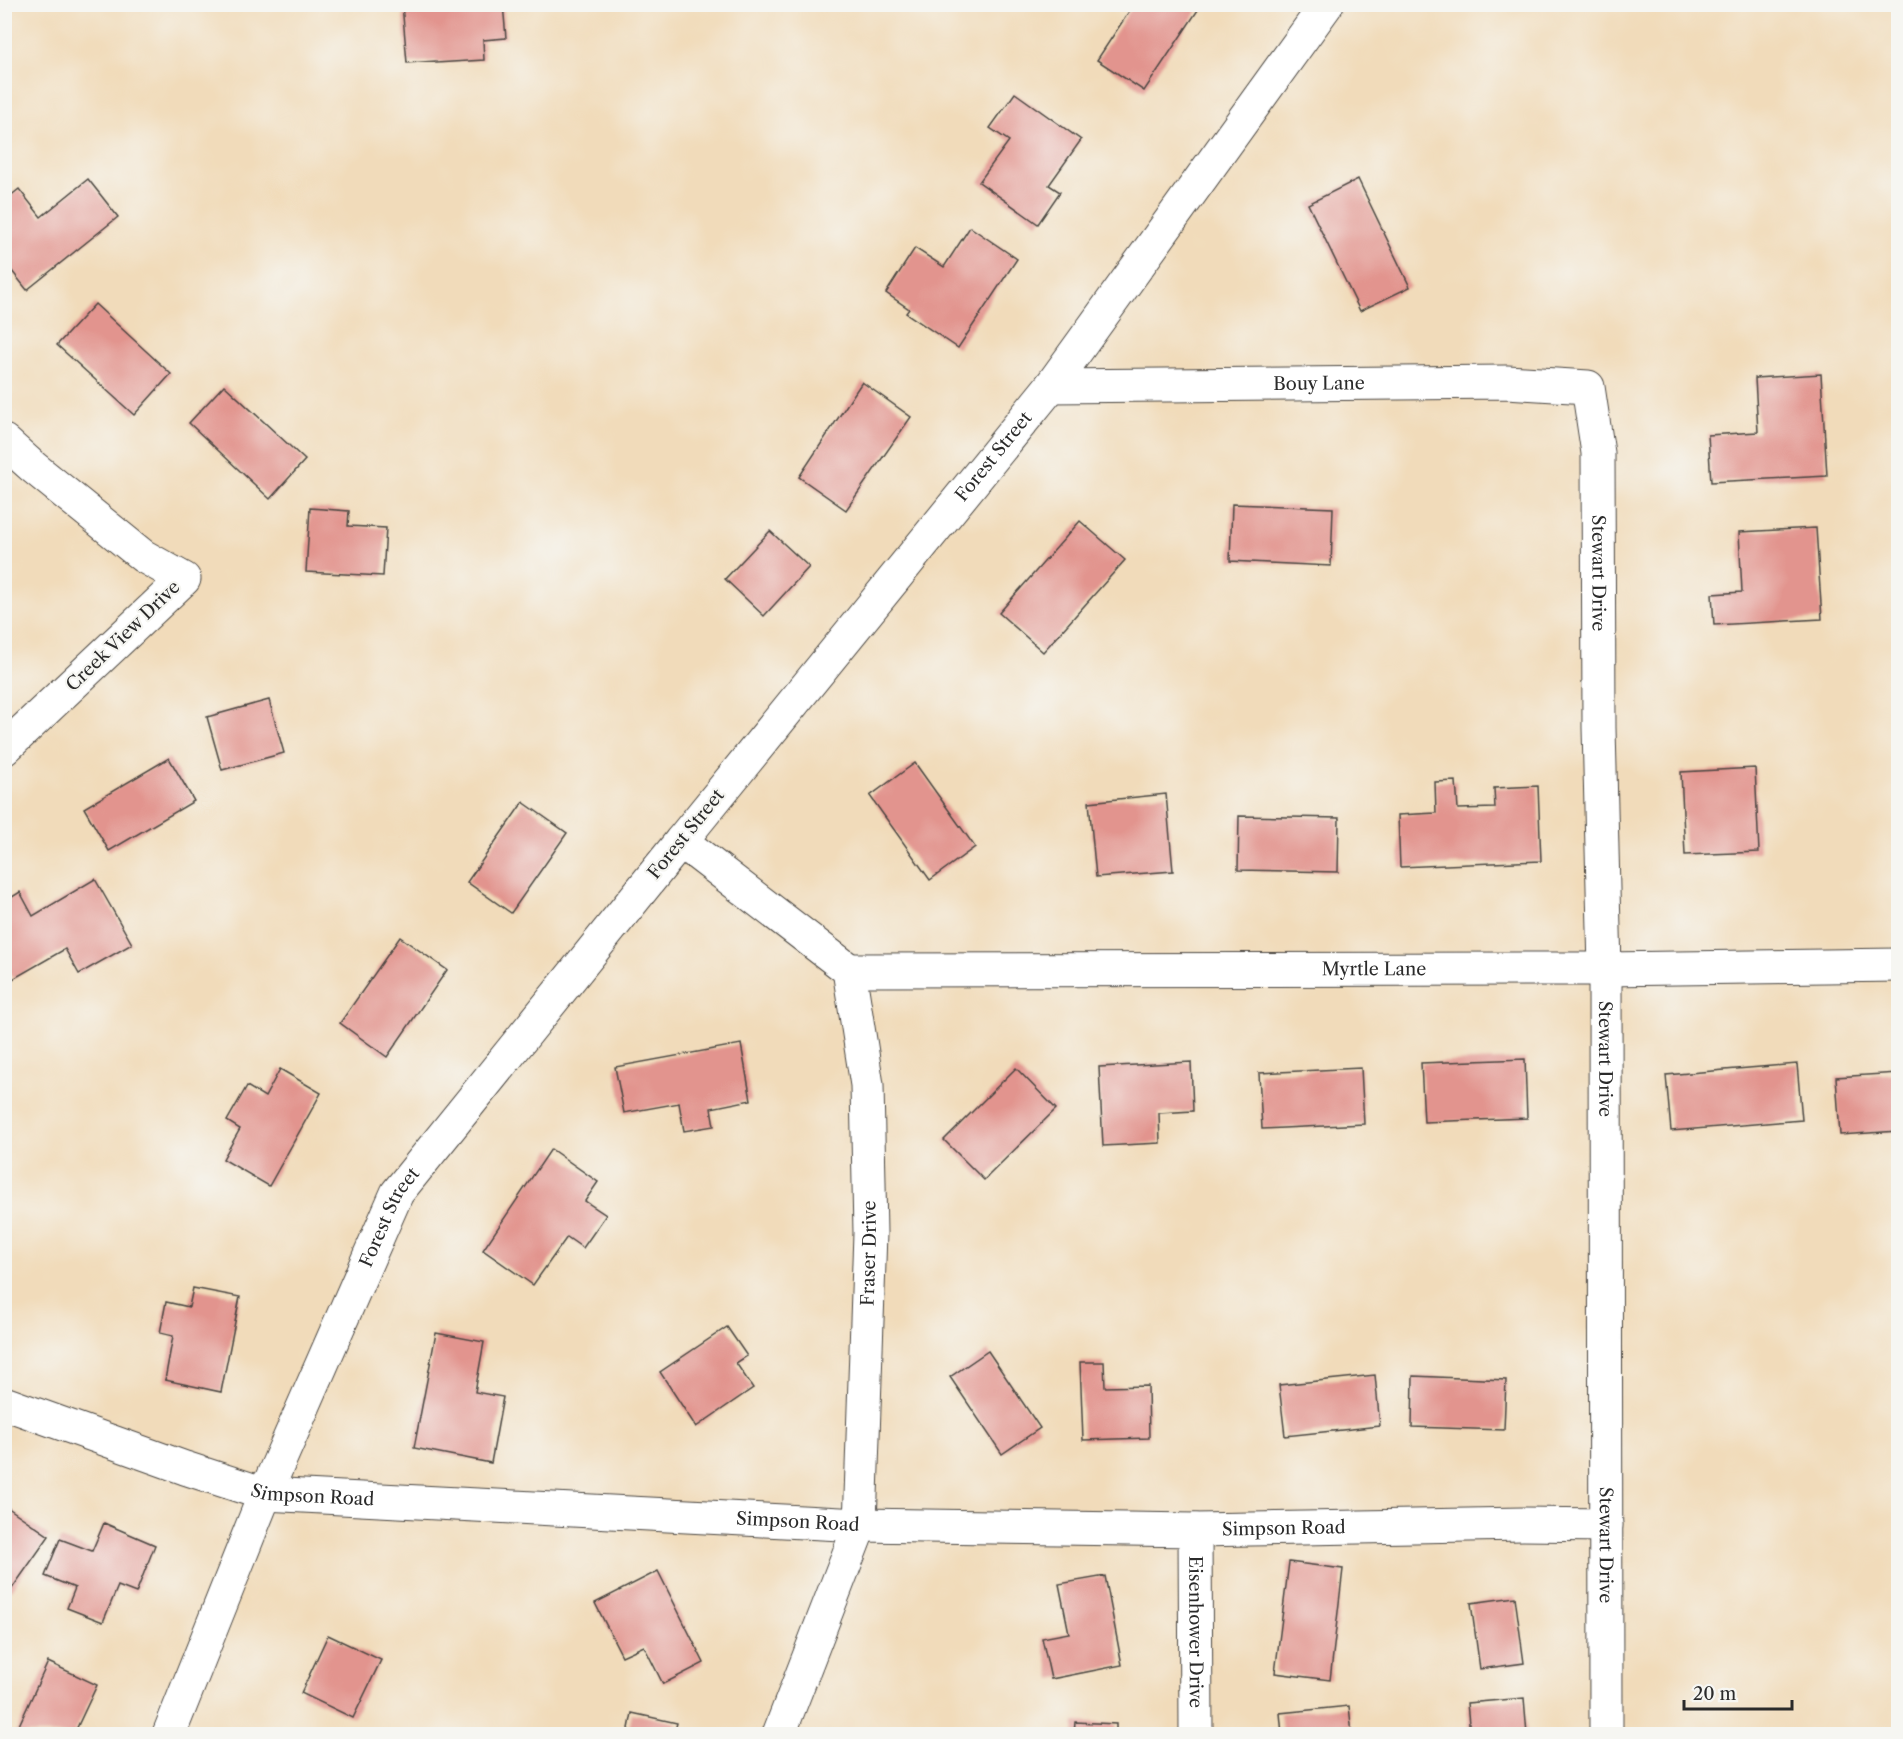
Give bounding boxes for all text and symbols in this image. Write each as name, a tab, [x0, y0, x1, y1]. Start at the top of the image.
street label: Bouy Lane	[1273, 372, 1365, 395]
street label: Forest Street	[951, 407, 1037, 506]
street label: Stewart Drive	[1587, 515, 1610, 631]
street label: Creek View Drive	[62, 576, 184, 696]
street label: Forest Street	[643, 784, 729, 883]
street label: Myrtle Lane	[1322, 958, 1426, 980]
street label: Stewart Drive	[1594, 1001, 1616, 1117]
street label: Forest Street	[355, 1163, 425, 1271]
street label: Fraser Drive	[857, 1200, 881, 1306]
street label: Simpson Road	[248, 1479, 375, 1511]
street label: Stewart Drive	[1595, 1487, 1617, 1603]
street label: Simpson Road	[736, 1508, 860, 1536]
street label: Simpson Road	[1222, 1516, 1346, 1541]
street label: Eisenhower Drive	[1184, 1556, 1207, 1708]
scale bar	[1684, 1673, 1792, 1711]
text: 20 m	[1693, 1683, 1737, 1705]

